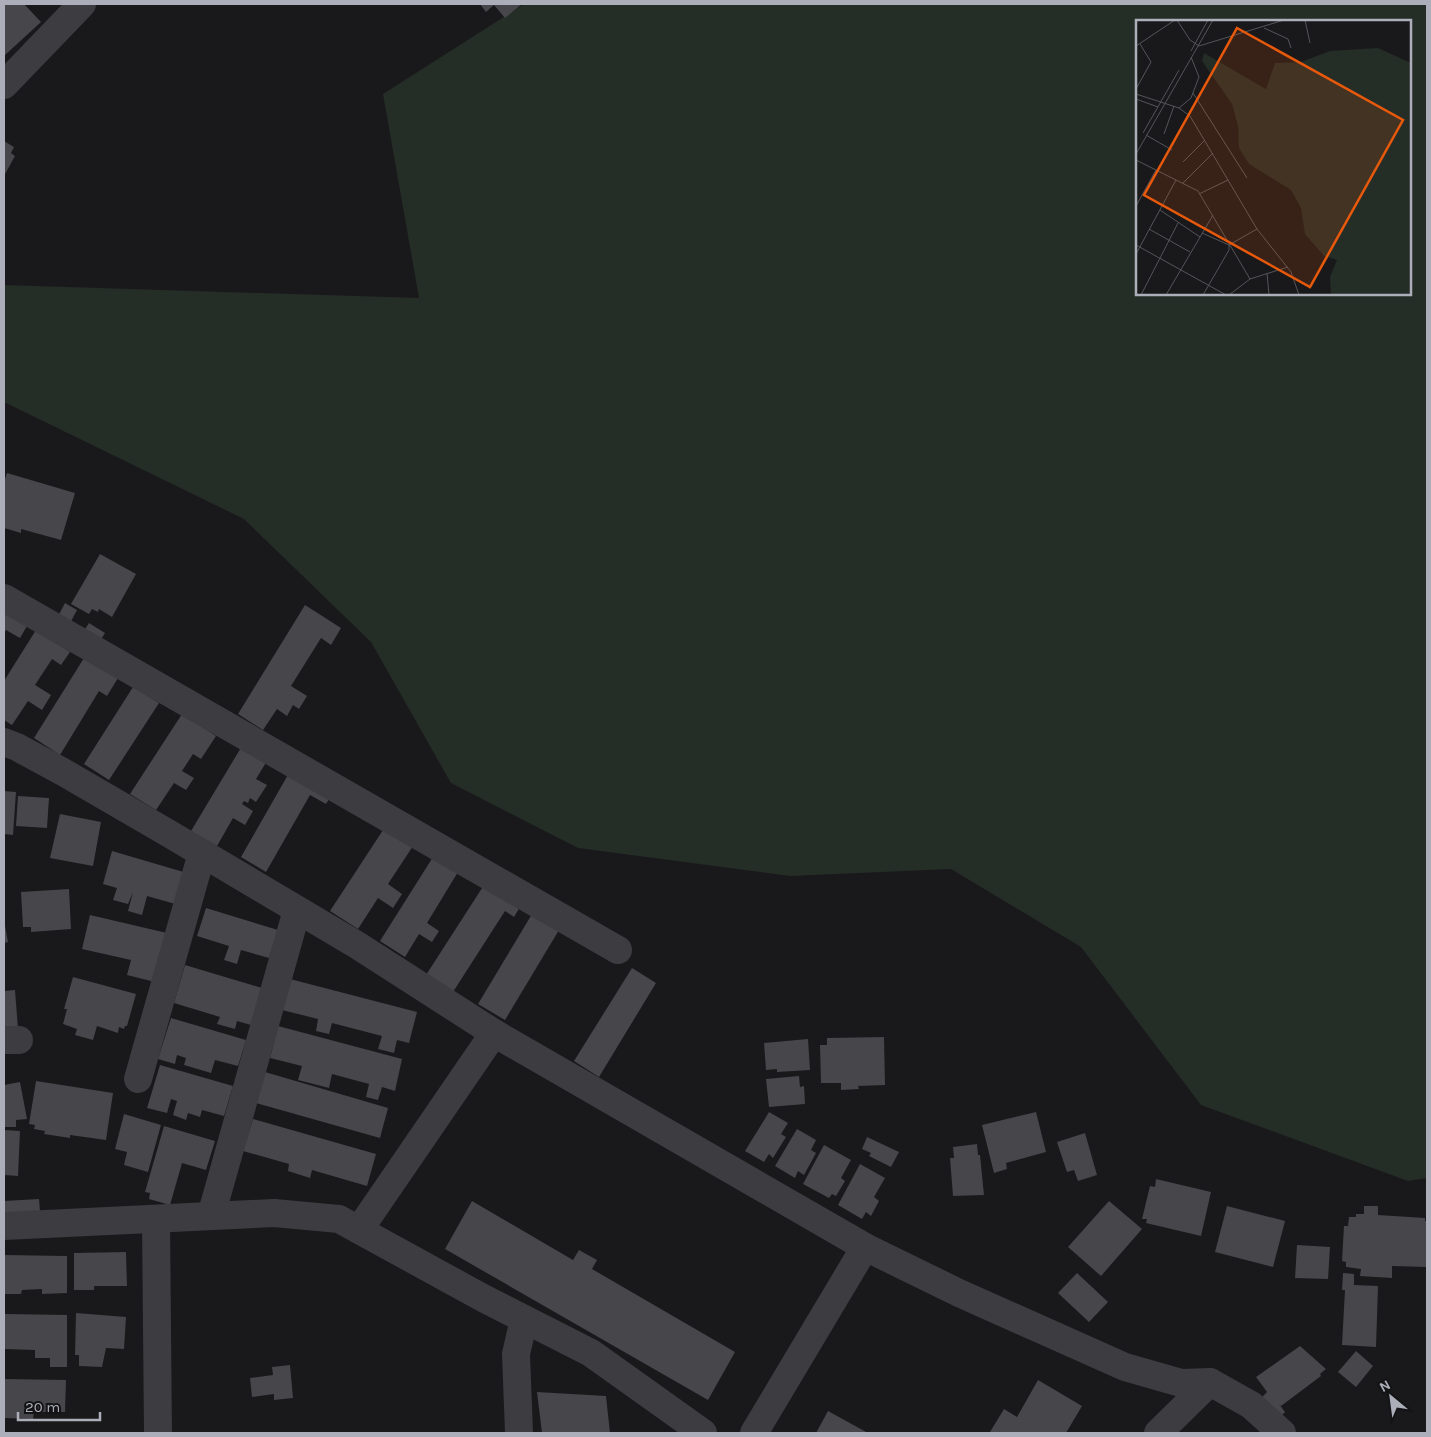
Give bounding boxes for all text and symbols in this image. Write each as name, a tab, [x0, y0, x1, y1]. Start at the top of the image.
inset map	[1136, 20, 1411, 295]
north arrow	[1366, 1372, 1416, 1422]
text: N	[1376, 1376, 1393, 1396]
scale bar	[18, 1390, 100, 1422]
text: 20 m	[25, 1398, 60, 1416]

